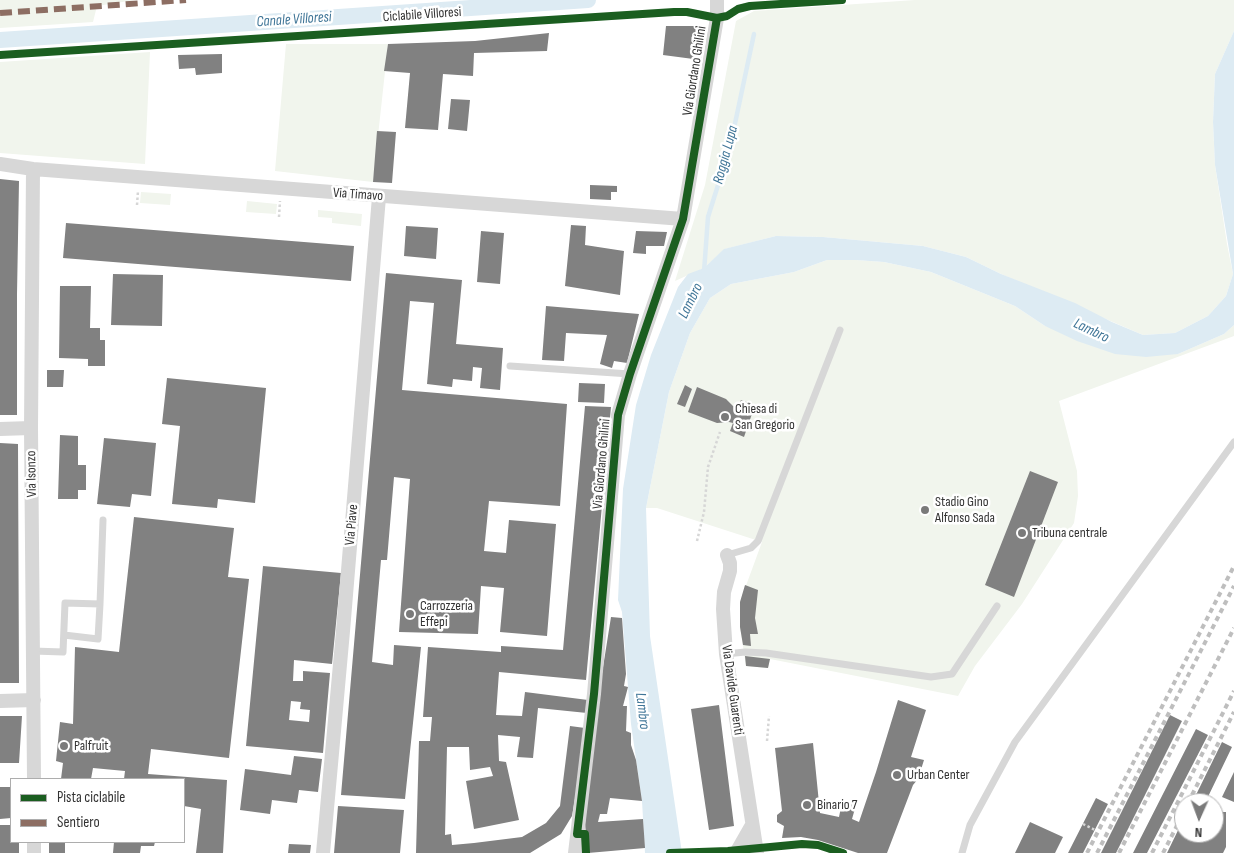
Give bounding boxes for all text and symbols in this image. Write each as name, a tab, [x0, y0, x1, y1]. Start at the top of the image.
street label: Ciclabile Villoresi	[382, 4, 462, 26]
water label: Canale Villoresi	[256, 8, 332, 32]
street label: Via Giordano Ghilini	[680, 25, 710, 117]
water label: Roggia Lupa	[710, 124, 742, 186]
street label: Via Timavo	[332, 185, 384, 205]
water label: Lambro	[675, 280, 707, 322]
water label: Lambro	[1070, 315, 1112, 347]
place label: Chiesa di San Gregorio	[735, 401, 795, 434]
marker: Chiesa di San Gregorio	[719, 411, 731, 423]
street label: Via Giordano Ghilini	[590, 418, 614, 510]
street label: Via Isonzo	[23, 450, 41, 498]
place label: Stadio Gino Alfonso Sada	[935, 494, 995, 526]
street label: Via Piave	[342, 504, 362, 546]
marker: Stadio Gino Alfonso Sada	[919, 504, 931, 516]
place label: Tribuna centrale	[1032, 525, 1107, 541]
marker: Tribuna centrale	[1016, 527, 1028, 539]
place label: Carrozzeria Effepi	[420, 598, 473, 630]
marker: Carrozzeria Effepi	[404, 608, 416, 620]
street label: Via Davide Guarenti	[717, 644, 747, 736]
water label: Lambro	[631, 692, 653, 730]
place label: Palfruit	[74, 738, 109, 754]
marker: Palfruit	[58, 740, 70, 752]
place label: Urban Center	[907, 767, 970, 783]
marker: Urban Center	[891, 769, 903, 781]
legend	[10, 778, 185, 843]
text: Pista ciclabile	[57, 788, 125, 807]
north arrow	[1174, 793, 1224, 843]
place label: Binario 7	[817, 797, 857, 813]
marker: Binario 7	[801, 799, 813, 811]
text: Sentiero	[57, 813, 100, 832]
text: N	[1194, 824, 1203, 841]

